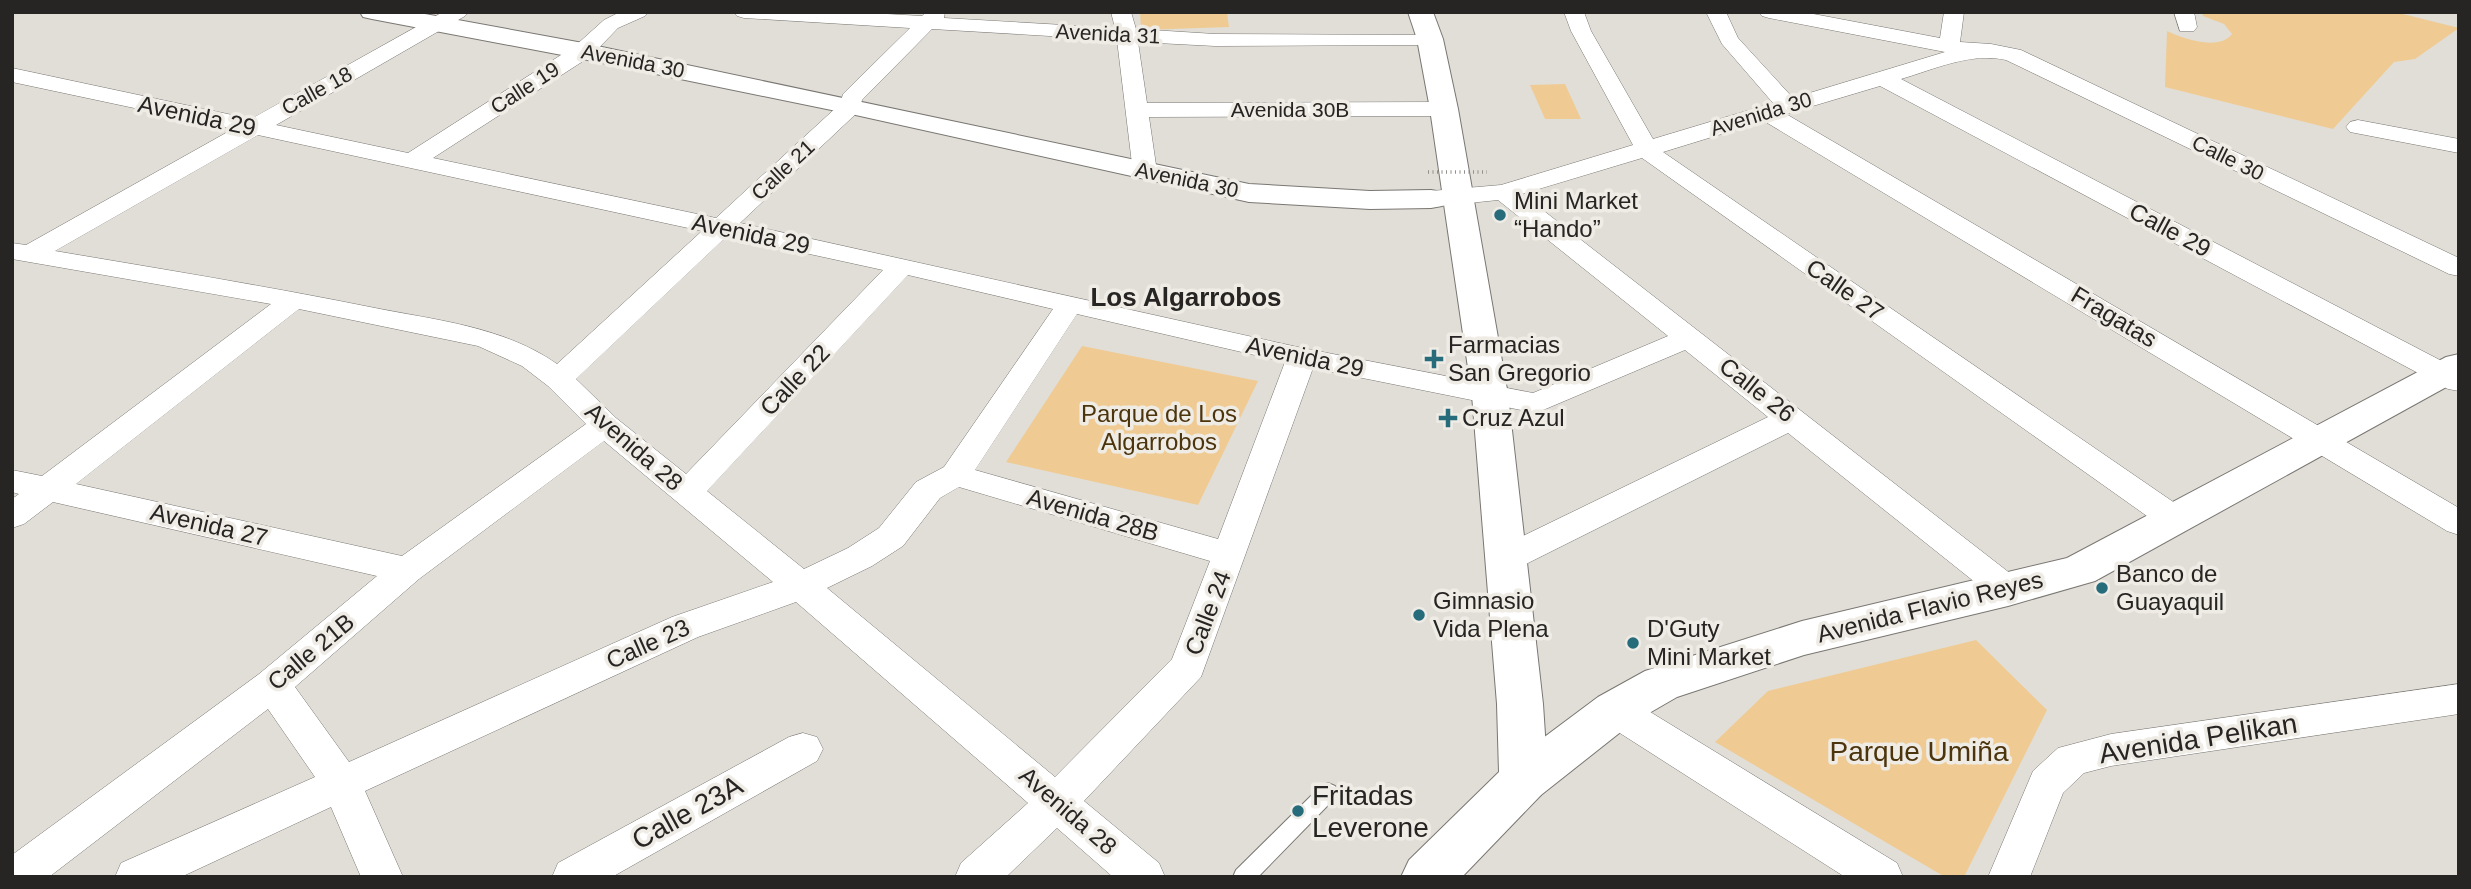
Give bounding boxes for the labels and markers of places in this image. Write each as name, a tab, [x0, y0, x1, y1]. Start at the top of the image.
place label: Mini Market “Hando”	[1514, 187, 1638, 242]
marker: Mini Market “Hando”	[1492, 207, 1508, 223]
place label: Farmacias San Gregorio	[1448, 331, 1591, 386]
marker: Farmacias San Gregorio	[1426, 351, 1442, 367]
place label: Cruz Azul	[1462, 404, 1565, 431]
marker: Cruz Azul	[1440, 410, 1456, 426]
place label: Banco de Guayaquil	[2116, 560, 2224, 615]
marker: Banco de Guayaquil	[2094, 580, 2110, 596]
place label: Gimnasio Vida Plena	[1433, 587, 1549, 642]
marker: Gimnasio Vida Plena	[1411, 607, 1427, 623]
place label: D'Guty Mini Market	[1647, 615, 1771, 670]
marker: D'Guty Mini Market	[1625, 635, 1641, 651]
place label: Fritadas Leverone	[1312, 780, 1429, 843]
marker: Fritadas Leverone	[1290, 803, 1306, 819]

